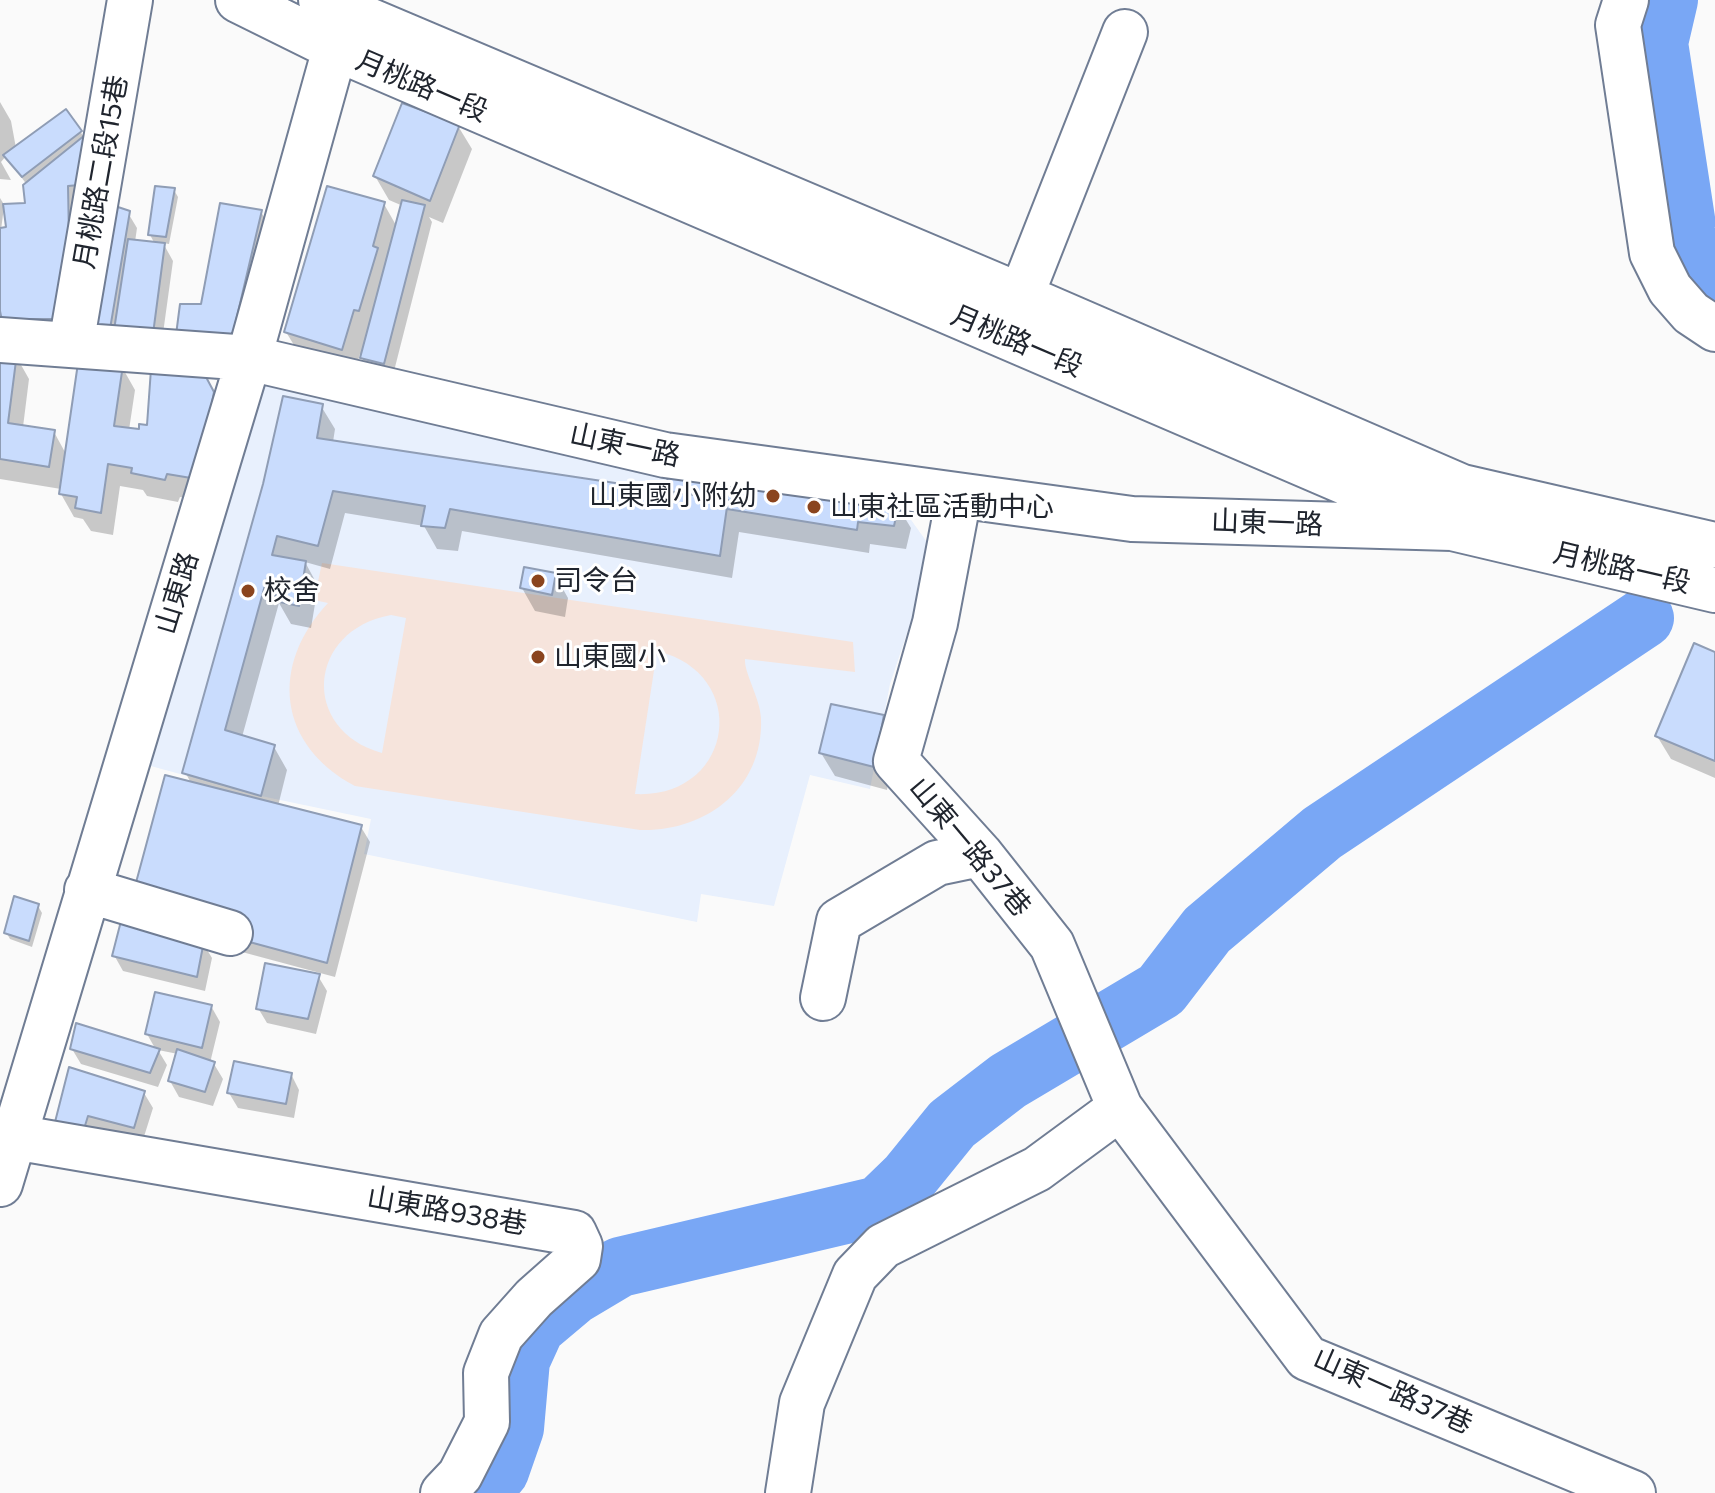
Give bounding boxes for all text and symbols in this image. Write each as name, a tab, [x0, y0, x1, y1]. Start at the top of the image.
street label: 月桃路一段	[351, 43, 493, 129]
street label: 月桃路二段15巷	[67, 73, 135, 271]
street label: 月桃路一段	[946, 298, 1088, 384]
street label: 山東一路	[567, 417, 683, 473]
place label: 山東國小附幼	[589, 479, 757, 513]
marker: 山東國小附幼	[764, 487, 782, 505]
place label: 山東社區活動中心	[830, 490, 1054, 524]
marker: 山東社區活動中心	[805, 498, 823, 516]
street label: 山東一路	[1210, 504, 1324, 542]
street label: 月桃路一段	[1550, 536, 1694, 600]
street label: 山東路	[149, 548, 205, 638]
place label: 司令台	[554, 564, 638, 598]
marker: 司令台	[529, 572, 547, 590]
place label: 校舍	[264, 574, 320, 608]
marker: 校舍	[239, 582, 257, 600]
place label: 山東國小	[554, 640, 666, 674]
marker: 山東國小	[529, 648, 547, 666]
street label: 山東一路37巷	[902, 771, 1038, 923]
street label: 山東路938巷	[364, 1180, 530, 1242]
street label: 山東一路37巷	[1308, 1341, 1478, 1441]

